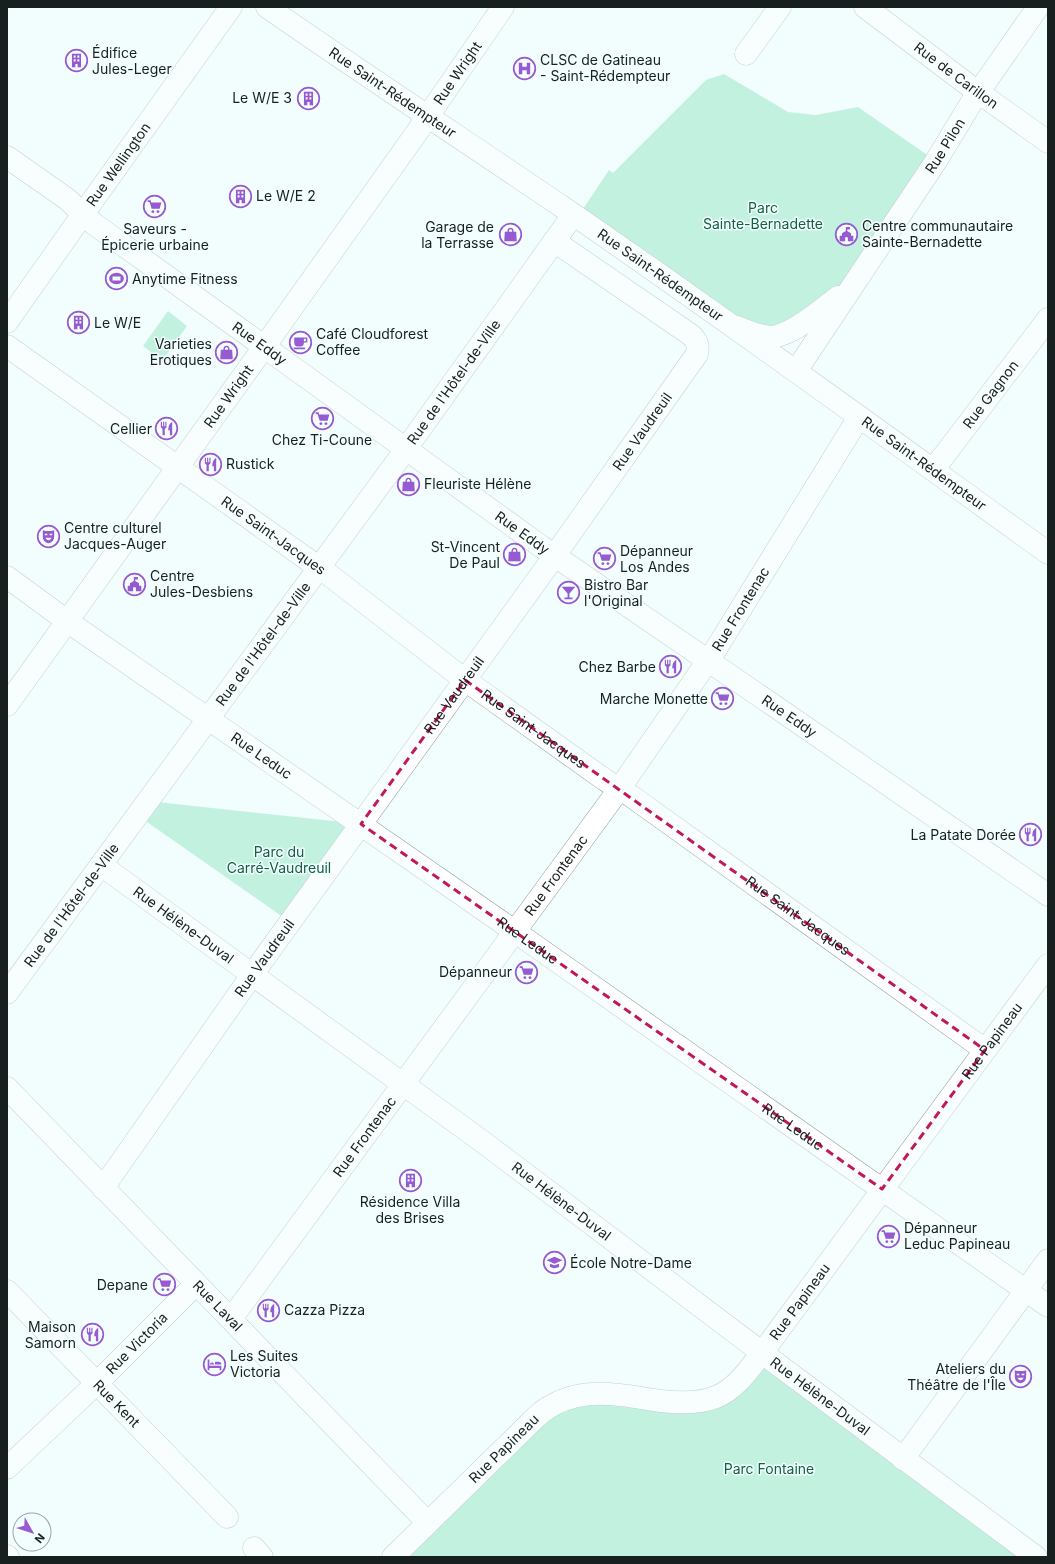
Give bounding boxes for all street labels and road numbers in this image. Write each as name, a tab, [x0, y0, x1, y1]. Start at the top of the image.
street label: Rue Wright	[429, 38, 485, 108]
street label: Rue de Carillon	[911, 38, 1002, 112]
street label: Rue Saint-Rédempteur	[326, 43, 460, 141]
street label: Rue Pilon	[921, 115, 968, 177]
street label: Rue Wellington	[82, 119, 154, 209]
street label: Rue Saint-Rédempteur	[595, 225, 727, 325]
street label: Rue de l'Hôtel-de-Ville	[403, 316, 504, 447]
street label: Rue Eddy	[229, 318, 290, 368]
street label: Rue Gagnon	[959, 357, 1022, 432]
street label: Rue Wright	[200, 361, 257, 431]
street label: Rue Vaudreuil	[609, 389, 675, 473]
street label: Rue Saint-Rédempteur	[859, 412, 990, 514]
street label: Rue Saint-Jacques	[218, 492, 330, 578]
street label: Rue Eddy	[492, 507, 553, 558]
street label: Rue Frontenac	[708, 564, 773, 654]
street label: Rue de l'Hôtel-de-Ville	[212, 578, 314, 709]
street label: Rue Vaudreuil	[420, 653, 487, 737]
street label: Rue Saint-Jacques	[478, 685, 589, 772]
street label: Rue Eddy	[759, 691, 820, 741]
street label: Rue Leduc	[228, 728, 296, 782]
street label: Rue Frontenac	[520, 831, 591, 919]
street label: Rue de l'Hôtel-de-Ville	[20, 840, 122, 970]
street label: Rue Saint-Jacques	[743, 872, 854, 959]
street label: Rue Hélène-Duval	[130, 882, 237, 967]
street label: Rue Leduc	[494, 913, 562, 967]
street label: Rue Vaudreuil	[231, 916, 298, 1000]
street label: Rue Papineau	[958, 999, 1025, 1082]
street label: Rue Frontenac	[329, 1093, 399, 1180]
street label: Rue Leduc	[759, 1099, 827, 1154]
street label: Rue Hélène-Duval	[509, 1158, 615, 1244]
street label: Rue Papineau	[766, 1260, 833, 1343]
street label: Rue Laval	[190, 1276, 246, 1334]
street label: Rue Victoria	[102, 1309, 171, 1377]
street label: Rue Hélène-Duval	[767, 1353, 874, 1438]
street label: Rue Kent	[90, 1376, 144, 1431]
street label: Rue Papineau	[465, 1410, 542, 1486]

